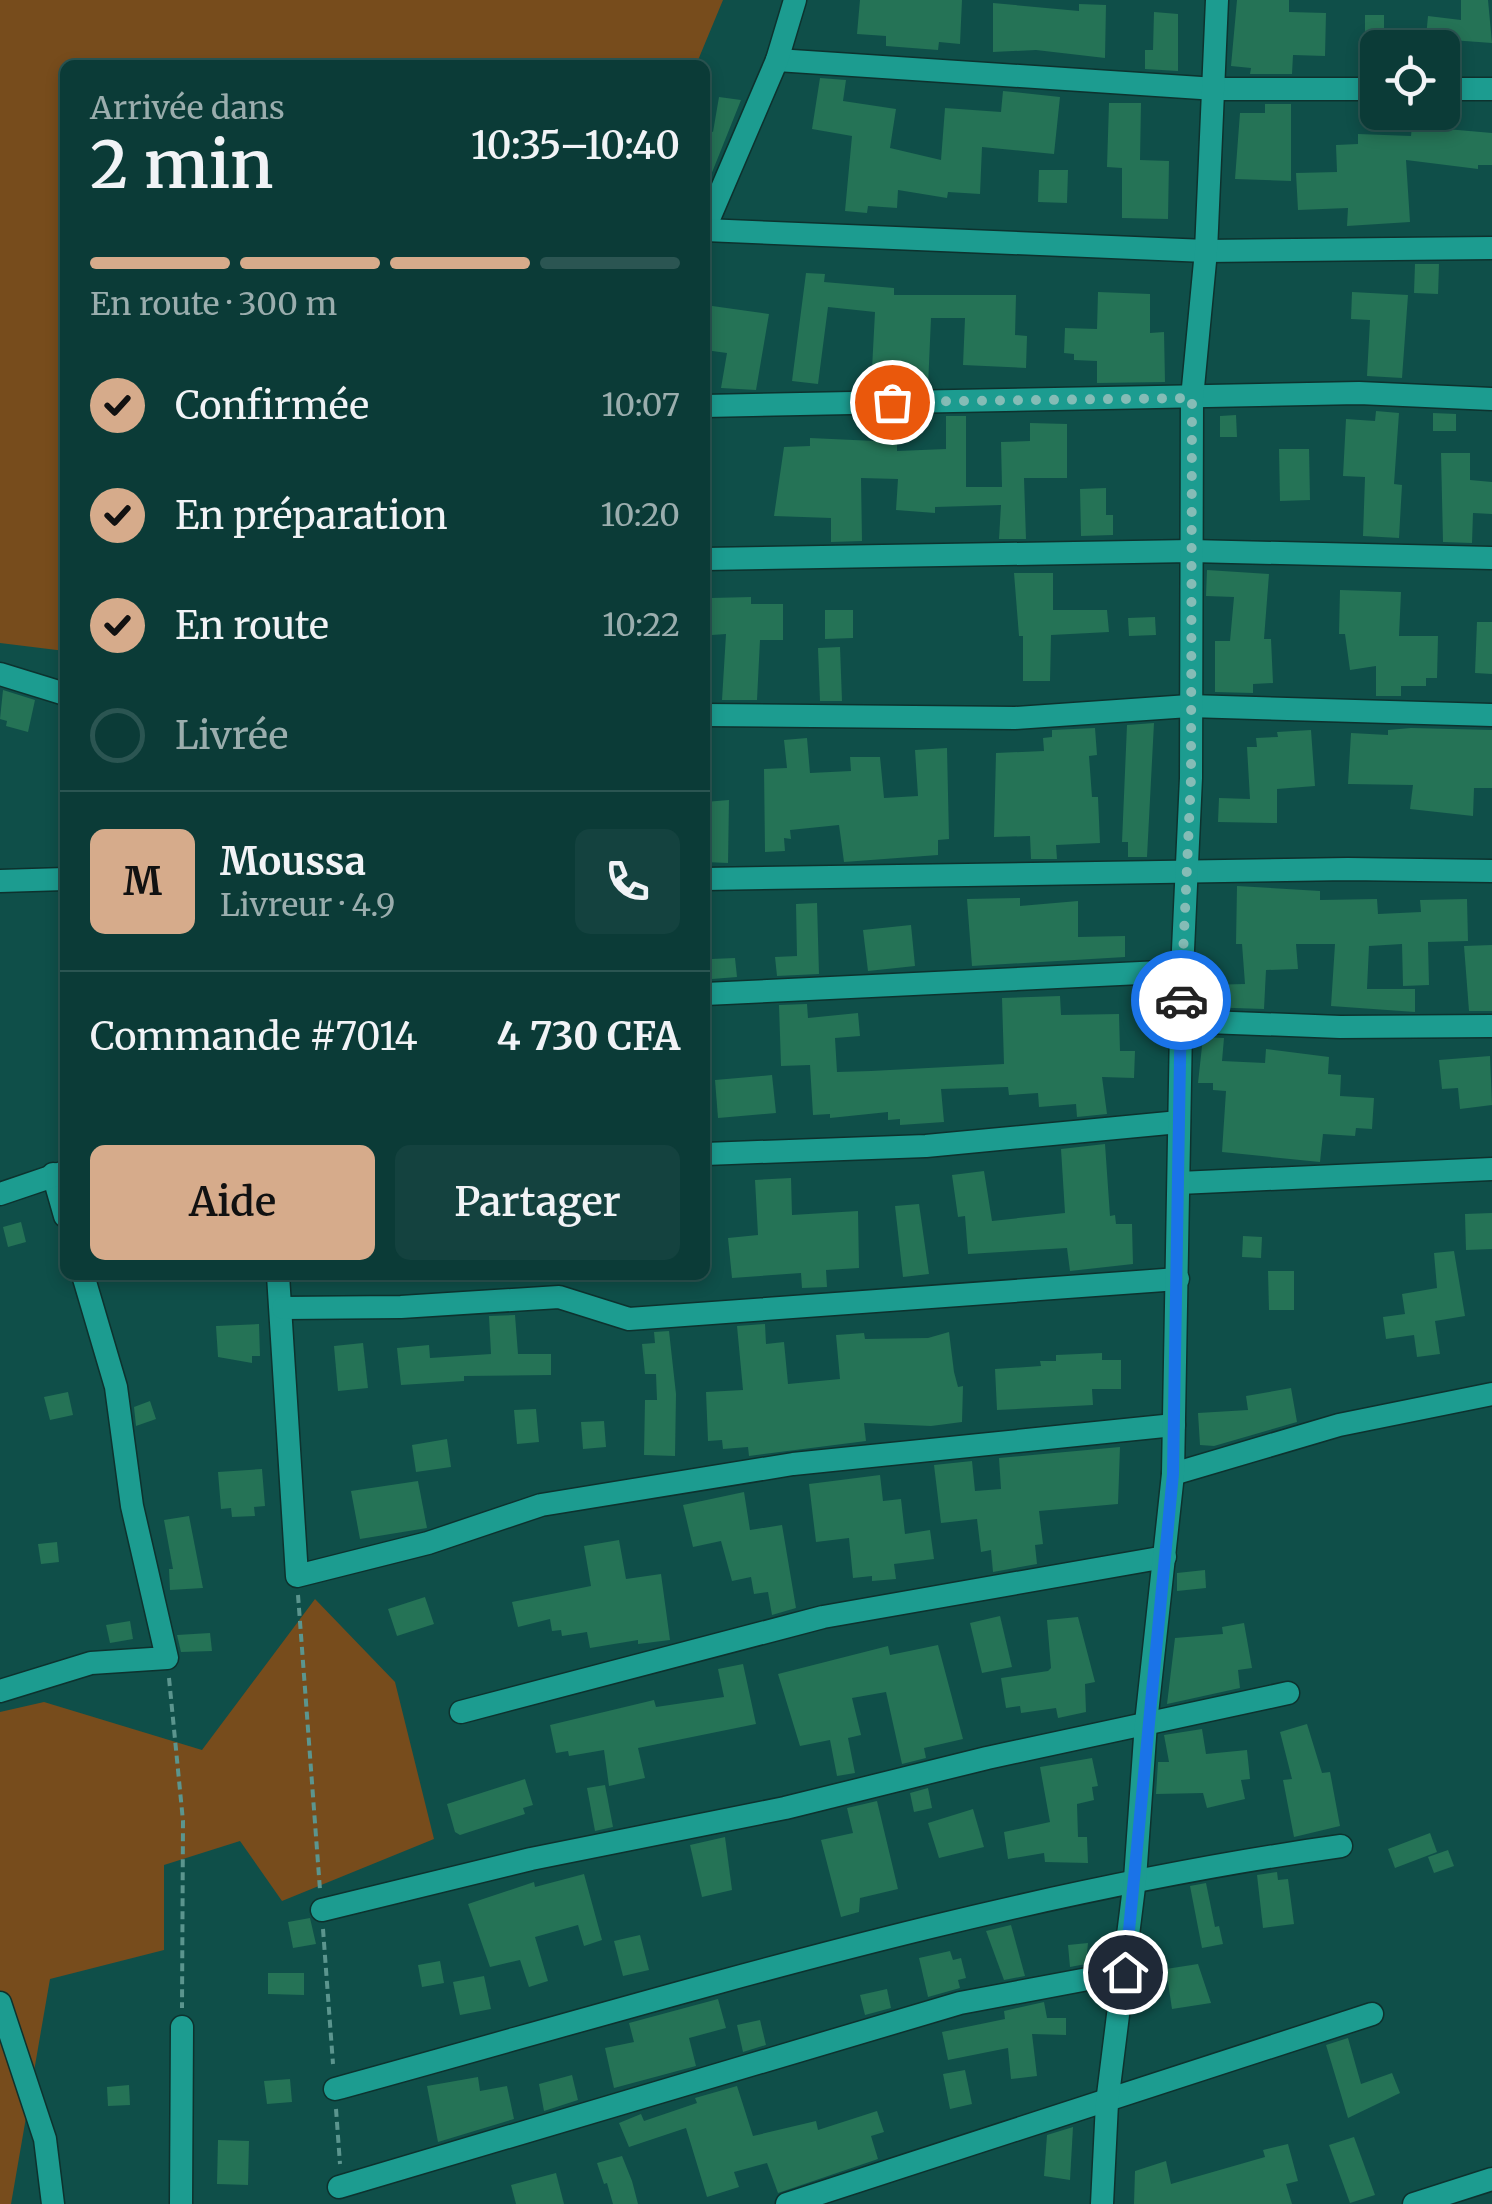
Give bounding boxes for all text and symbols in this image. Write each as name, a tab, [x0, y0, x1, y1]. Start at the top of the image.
map controls	[1360, 30, 1460, 130]
button: locate	[1360, 30, 1460, 130]
text: Arrivée dans	[90, 88, 285, 128]
text: 10:35–10:40	[471, 122, 680, 169]
text: 2 min	[90, 124, 274, 206]
text: En route · 300 m	[90, 284, 337, 324]
pin	[850, 360, 935, 445]
icon: bag	[865, 375, 920, 430]
icon: check	[90, 378, 145, 433]
text: Confirmée	[175, 382, 369, 429]
text: 10:07	[601, 385, 680, 425]
icon: check	[90, 488, 145, 543]
text: En préparation	[175, 492, 448, 539]
text: 10:20	[601, 495, 680, 535]
icon: check	[90, 598, 145, 653]
text: En route	[175, 602, 329, 649]
text: 10:22	[602, 605, 680, 645]
text: Livrée	[175, 712, 288, 759]
button: phone	[575, 829, 680, 934]
text: Moussa	[220, 838, 366, 885]
text: M	[123, 858, 162, 905]
text: Livreur · 4.9	[220, 885, 395, 925]
courier	[1131, 950, 1231, 1050]
icon: car	[1154, 973, 1209, 1028]
text: Commande #7014	[90, 1013, 418, 1060]
text: 4 730 CFA	[497, 1013, 680, 1060]
button: Aide	[90, 1145, 375, 1260]
button: Partager	[395, 1145, 680, 1260]
pin	[1083, 1930, 1168, 2015]
icon: home	[1098, 1945, 1153, 2000]

